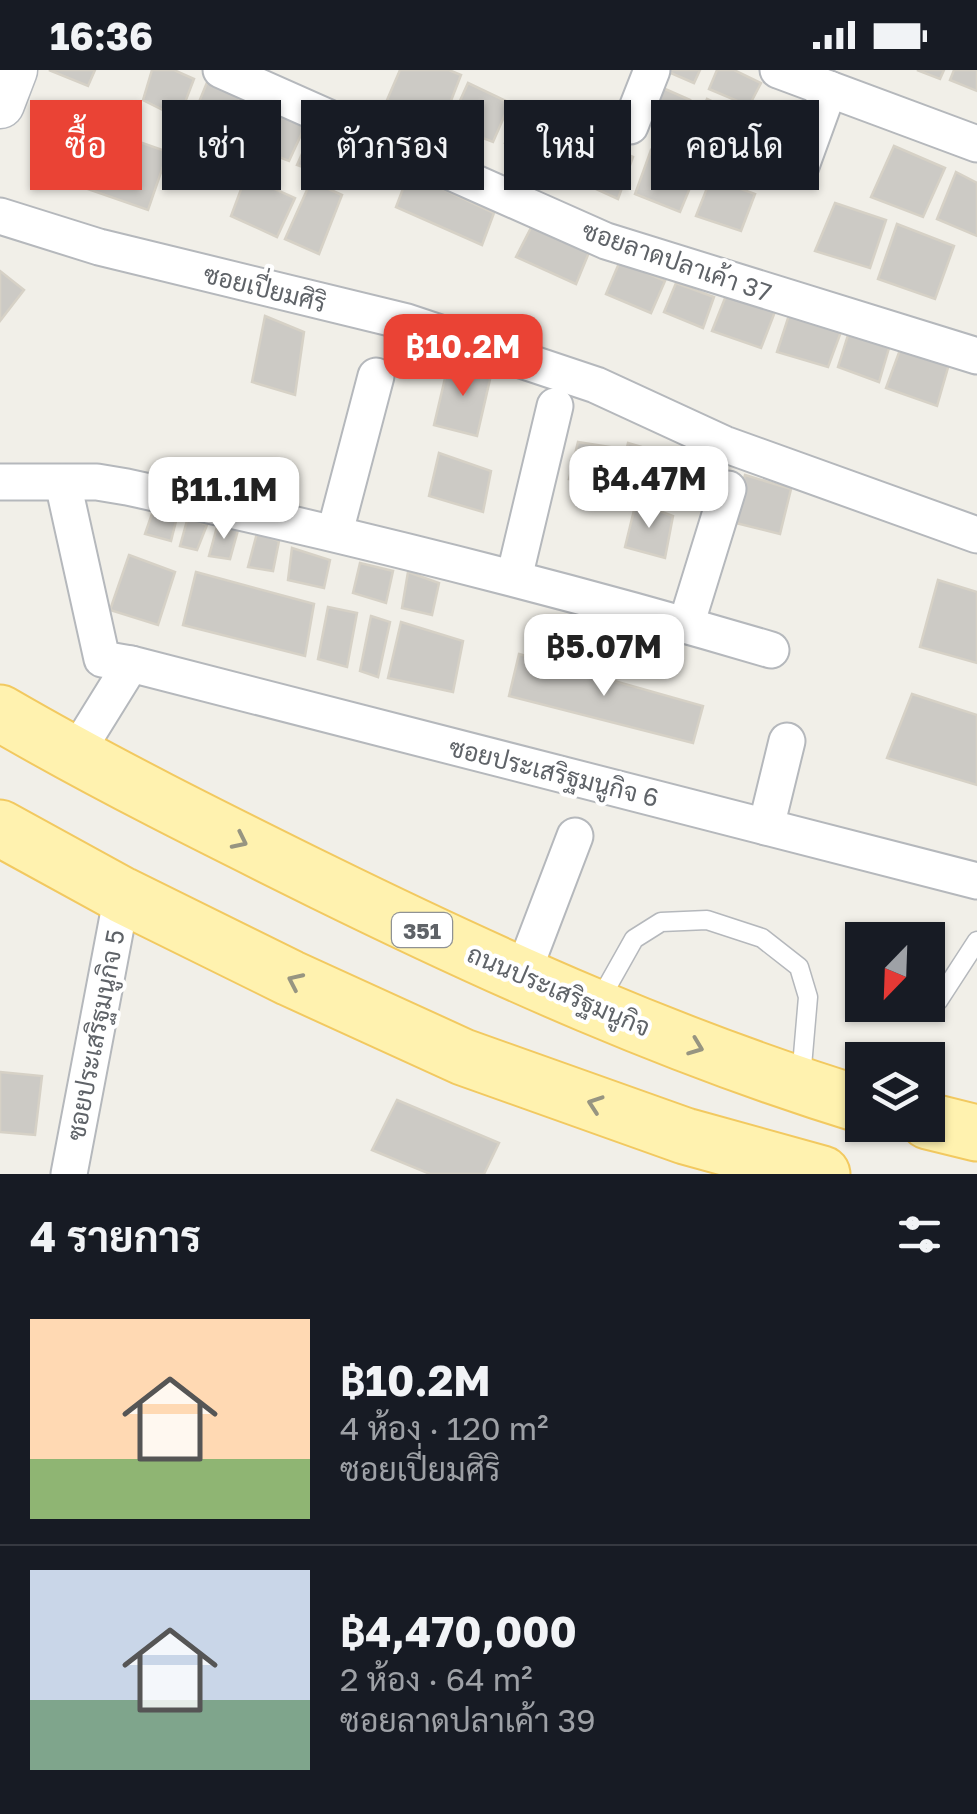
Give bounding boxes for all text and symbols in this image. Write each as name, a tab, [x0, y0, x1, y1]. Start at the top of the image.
text: 16:36	[50, 13, 153, 58]
chip: ซื้อ	[30, 100, 142, 190]
chip: เช่า	[162, 100, 281, 190]
chip: ตัวกรอง	[301, 100, 484, 190]
chip: ใหม่	[504, 100, 631, 190]
chip: คอนโด	[651, 100, 819, 190]
street label: ซอยลาดปลาเค้า 37	[578, 214, 776, 308]
street label: ซอยเปี่ยมศิริ	[200, 252, 331, 318]
pin: ฿10.2M	[382, 314, 544, 399]
text: ฿10.2M	[406, 327, 520, 365]
pin: ฿4.47M	[568, 446, 730, 531]
pin: ฿11.1M	[143, 457, 305, 542]
text: ฿4.47M	[591, 459, 707, 497]
text: ฿11.1M	[170, 470, 278, 508]
pin: ฿5.07M	[523, 614, 685, 699]
text: ฿5.07M	[546, 627, 662, 665]
street label: ซอยประเสริฐมนูกิจ 6	[445, 731, 662, 816]
one-way arrow	[230, 829, 248, 849]
road number: 351	[392, 913, 452, 947]
north arrow	[845, 922, 945, 1022]
map controls	[845, 922, 945, 1142]
street label: ซอยประเสริฐมนูกิจ 5	[59, 927, 134, 1144]
street label: ถนนประเสริฐมนูกิจ	[462, 938, 655, 1045]
one-way arrow	[287, 973, 305, 993]
one-way arrow	[686, 1036, 703, 1056]
button: layers	[845, 1042, 945, 1142]
one-way arrow	[588, 1095, 605, 1116]
icon: filters	[892, 1207, 947, 1262]
text: 4 รายการ	[30, 1211, 201, 1261]
text: ฿10.2M	[340, 1355, 491, 1405]
icon: home	[110, 1359, 230, 1479]
text: 4 ห้อง · 120 m²	[340, 1409, 549, 1447]
text: ซอยเปี่ยมศิริ	[340, 1450, 500, 1488]
text: ฿4,470,000	[340, 1606, 577, 1656]
icon: home	[110, 1610, 230, 1730]
text: 2 ห้อง · 64 m²	[340, 1660, 533, 1698]
text: ซอยลาดปลาเค้า 39	[340, 1701, 596, 1739]

